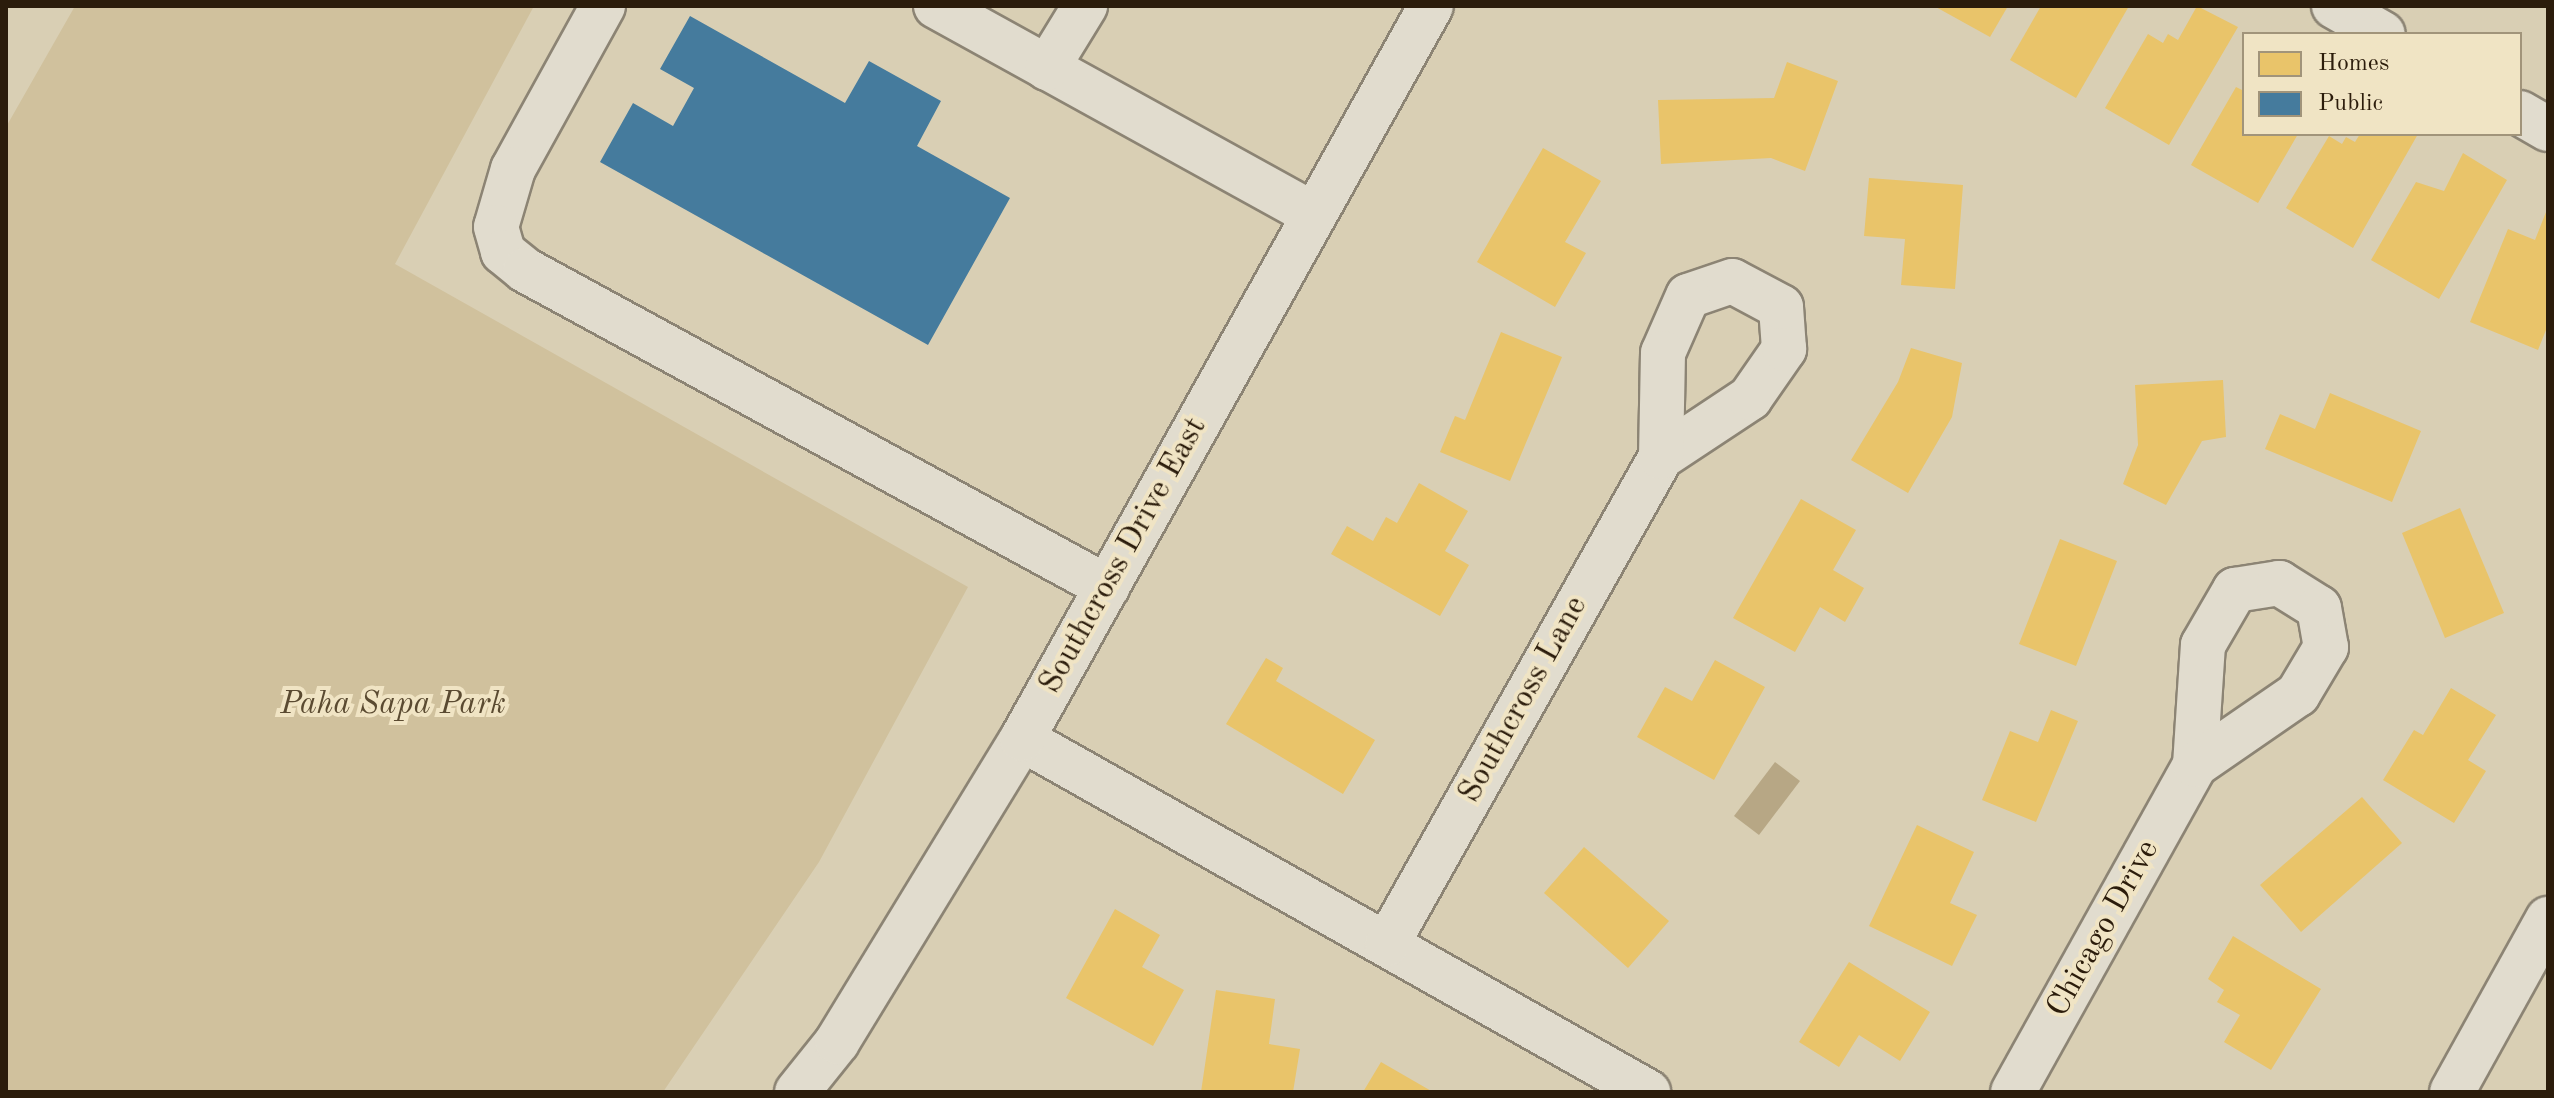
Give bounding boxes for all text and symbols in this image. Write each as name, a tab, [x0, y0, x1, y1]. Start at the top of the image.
legend	[2242, 32, 2522, 136]
text: Homes	[2318, 52, 2389, 76]
text: Public	[2318, 92, 2383, 116]
street label: Southcross Drive East	[1032, 411, 1216, 701]
street label: Southcross Lane	[1451, 590, 1597, 810]
park label: Paha Sapa Park	[280, 686, 506, 724]
street label: Chicago Drive	[2040, 834, 2168, 1024]

